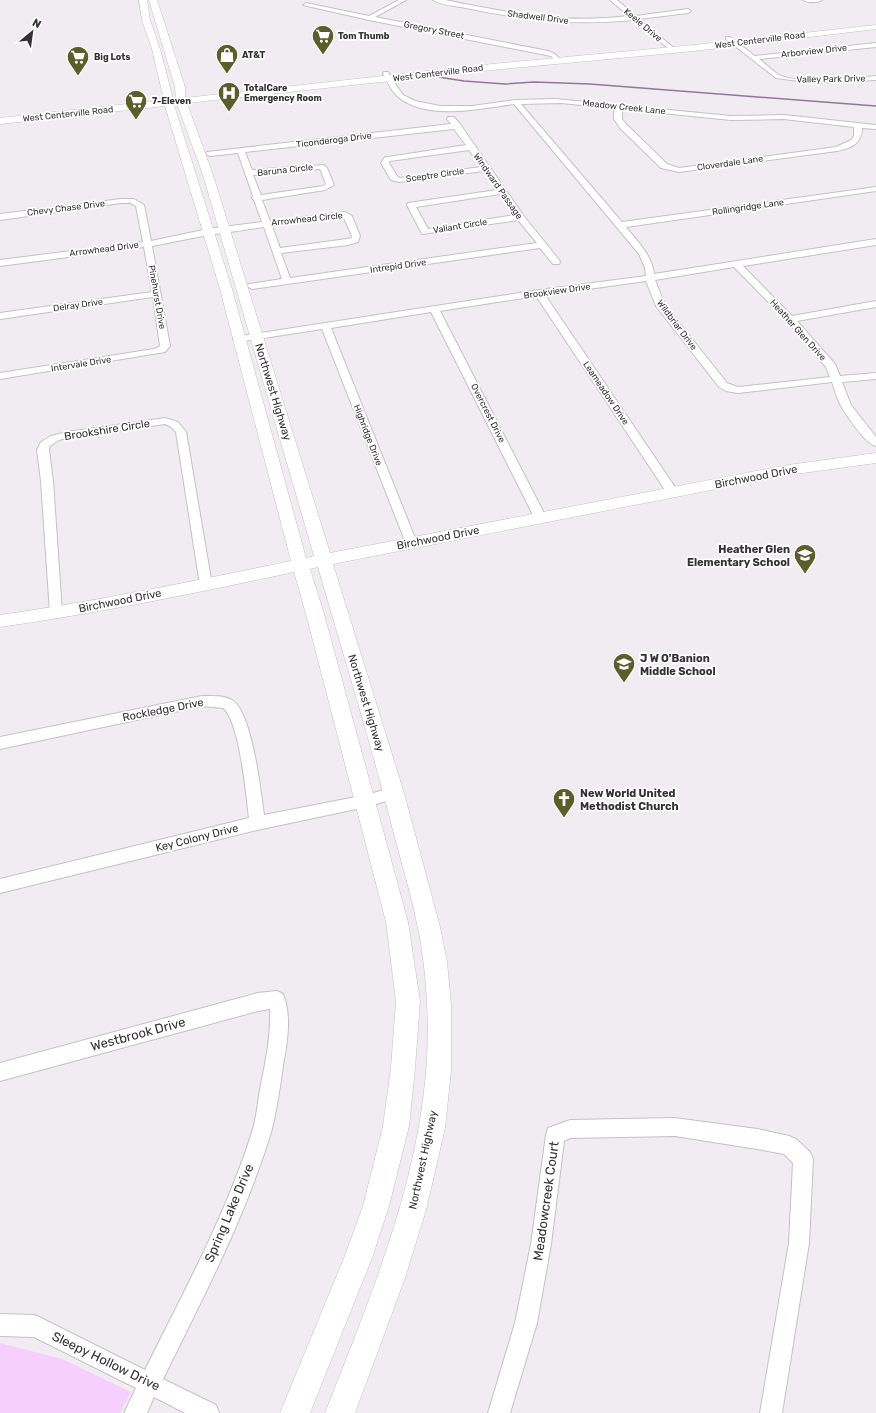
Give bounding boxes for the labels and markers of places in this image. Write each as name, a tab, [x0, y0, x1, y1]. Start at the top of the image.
supermarket icon: Tom Thumb	[310, 23, 336, 56]
place label: Tom Thumb	[338, 31, 390, 41]
shop icon: AT&T	[214, 42, 240, 75]
supermarket icon: Big Lots	[65, 44, 91, 77]
place label: AT&T	[242, 50, 266, 60]
place label: Big Lots	[94, 52, 131, 63]
hospital icon: TotalCare Emergency Room	[216, 80, 242, 113]
place label: TotalCare Emergency Room	[244, 83, 322, 104]
supermarket icon: 7-Eleven	[123, 88, 149, 121]
place label: 7-Eleven	[152, 96, 191, 106]
school or university icon: Heather Glen Elementary School	[792, 542, 818, 575]
place label: Heather Glen Elementary School	[687, 543, 790, 569]
school or university icon: J W O'Banion Middle School	[611, 651, 637, 684]
place label: J W O'Banion Middle School	[640, 652, 716, 678]
church icon: New World United Methodist Church	[551, 786, 577, 819]
place label: New World United Methodist Church	[580, 787, 679, 813]

